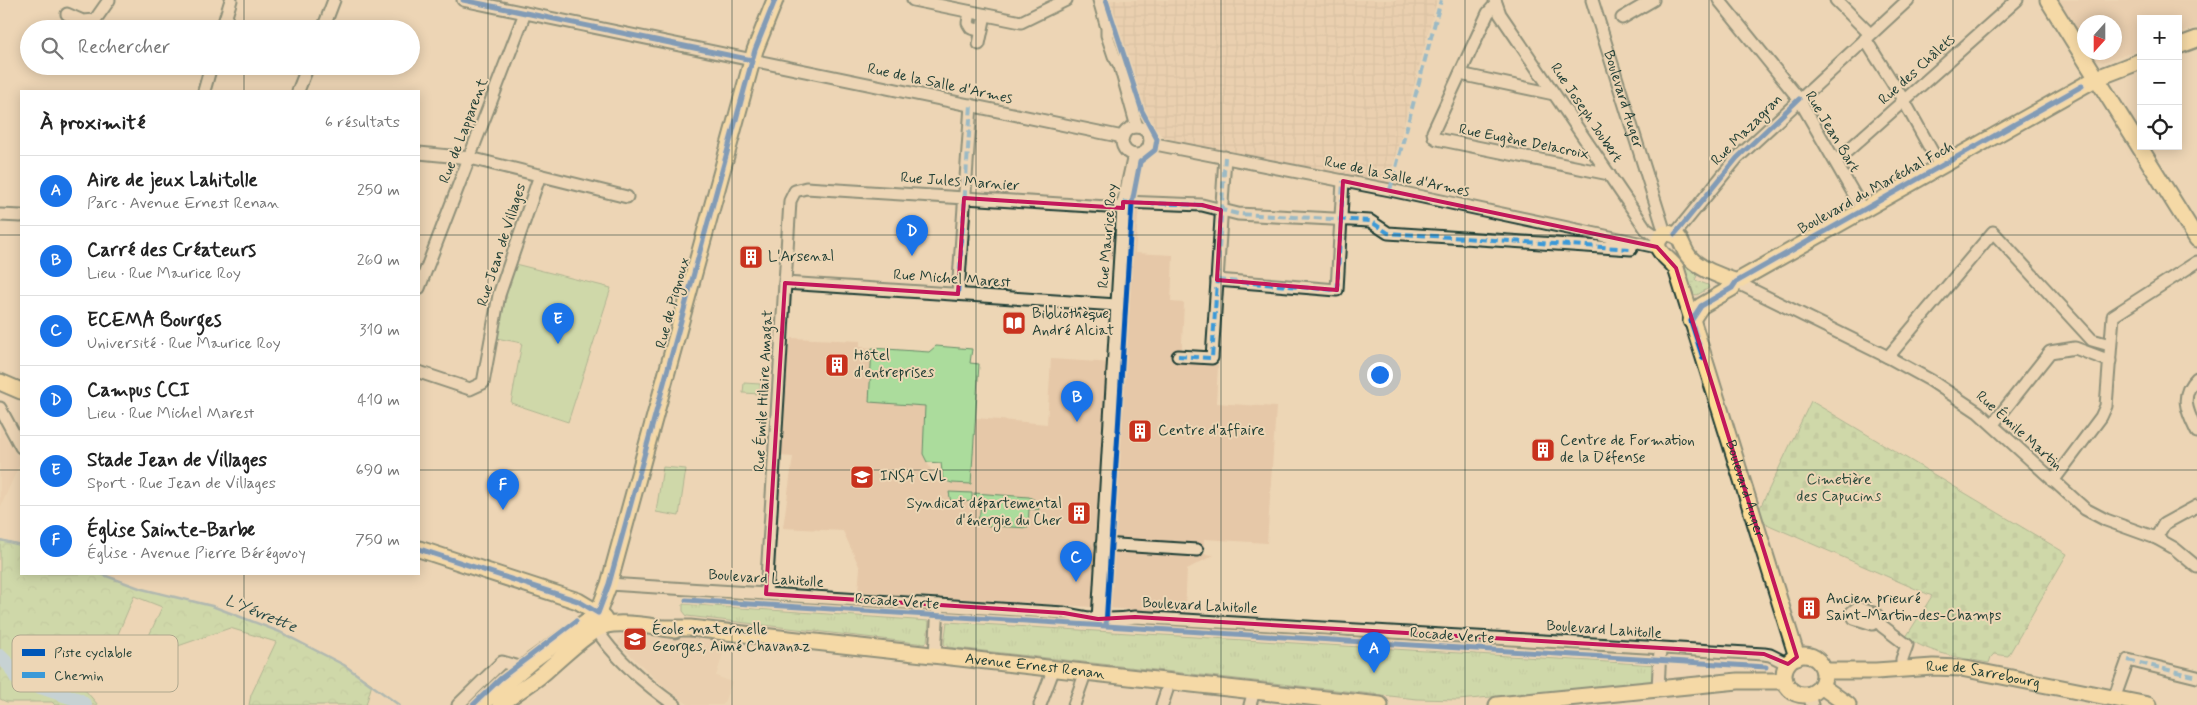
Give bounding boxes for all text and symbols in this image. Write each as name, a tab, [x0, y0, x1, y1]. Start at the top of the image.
north arrow	[2077, 15, 2122, 60]
map controls	[2137, 15, 2182, 150]
button: +	[2137, 15, 2182, 60]
search box	[20, 20, 420, 75]
street label: Rue des Châlets	[1874, 30, 1960, 110]
icon: search	[38, 34, 66, 62]
text: Rechercher	[78, 35, 170, 60]
street label: Boulevard Auger	[1598, 48, 1648, 151]
street label: Rue de la Salle d'Armes	[865, 59, 1015, 109]
street label: Rue Joseph Joubert	[1545, 59, 1627, 167]
button: −	[2137, 60, 2182, 105]
street label: Rue de Lapparent	[435, 75, 493, 186]
street label: Rue Jean Bart	[1800, 88, 1864, 177]
street label: Rue Mazagran	[1707, 90, 1788, 171]
button: locate	[2137, 105, 2182, 150]
text: À proximité	[40, 109, 146, 137]
text: 6 résultats	[325, 112, 400, 133]
street label: Rue Eugène Delacroix	[1457, 120, 1591, 165]
street label: Boulevard du Maréchal Foch	[1795, 137, 1958, 239]
street label: Rue de la Salle d'Armes	[1322, 152, 1472, 202]
text: Aire de jeux Lahitolle	[87, 168, 258, 193]
street label: Rue Jules Marnier	[900, 168, 1020, 196]
text: A	[51, 180, 61, 201]
text: 250 m	[357, 180, 400, 201]
street label: Rue Jean de Villages	[473, 181, 531, 309]
street label: Rue Maurice Roy	[1093, 182, 1123, 289]
text: Parc · Avenue Ernest Renan	[87, 193, 280, 214]
pin: D	[896, 215, 928, 256]
text: Carré des Créateurs	[87, 238, 256, 263]
building icon: L'Arsenal	[738, 244, 764, 270]
place label: L'Arsenal	[768, 247, 834, 267]
text: B	[51, 250, 61, 271]
text: 260 m	[357, 250, 400, 271]
street label: Rue de Pignoux	[651, 255, 696, 351]
text: Lieu · Rue Maurice Roy	[87, 263, 241, 284]
street label: Rue Michel Marest	[893, 265, 1012, 293]
pin: E	[542, 303, 574, 344]
place label: Bibliothèque André Alciat	[1032, 304, 1114, 341]
text: ECEMA Bourges	[87, 308, 221, 333]
street label: Rue Émile Hilaire Amagat	[749, 309, 779, 473]
library icon: Bibliothèque André Alciat	[1001, 310, 1027, 336]
text: C	[50, 320, 62, 341]
text: 310 m	[359, 320, 400, 341]
text: Université · Rue Maurice Roy	[87, 333, 281, 354]
place label: Hôtel d'entreprises	[854, 346, 934, 383]
building icon: Hôtel d'entreprises	[824, 352, 850, 378]
your location	[1367, 362, 1393, 388]
text: Campus CCI	[87, 378, 190, 403]
pin: B	[1061, 381, 1093, 422]
street label: Rue Émile Martin	[1971, 386, 2067, 475]
text: D	[50, 390, 62, 411]
text: 410 m	[357, 390, 400, 411]
text: Lieu · Rue Michel Marest	[87, 403, 254, 424]
building icon: Centre d'affaire	[1127, 418, 1153, 444]
place label: Centre d'affaire	[1158, 421, 1265, 441]
place label: Centre de Formation de la Défense	[1560, 431, 1695, 468]
building icon: Centre de Formation de la Défense	[1530, 437, 1556, 463]
street label: Boulevard Auger	[1720, 438, 1770, 541]
text: Stade Jean de Villages	[87, 448, 267, 473]
text: E	[51, 460, 61, 481]
text: 690 m	[356, 460, 400, 481]
school or university icon: INSA CVL	[849, 464, 875, 490]
place label: INSA CVL	[880, 467, 946, 487]
pin: F	[487, 469, 519, 510]
park label: Cimetière des Capucins	[1797, 470, 1882, 507]
text: Sport · Rue Jean de Villages	[87, 473, 276, 494]
place label: Syndicat départemental d'énergie du Cher	[906, 494, 1062, 532]
building icon: Syndicat départemental d'énergie du Cher	[1066, 500, 1092, 526]
text: Église Sainte-Barbe	[87, 518, 255, 543]
text: F	[52, 530, 60, 551]
text: 750 m	[355, 530, 400, 551]
pin: C	[1060, 541, 1092, 582]
text: Église · Avenue Pierre Bérégovoy	[87, 543, 306, 564]
street label: Boulevard Lahitolle	[707, 565, 825, 593]
street label: Rocade Verte	[854, 589, 940, 615]
place label: Ancien prieuré Saint-Martin-des-Champs	[1826, 589, 2002, 626]
water label: L'Yévrette	[222, 590, 301, 638]
street label: Boulevard Lahitolle	[1142, 593, 1258, 619]
building icon: Ancien prieuré Saint-Martin-des-Champs	[1796, 595, 1822, 621]
street label: Boulevard Lahitolle	[1545, 616, 1663, 644]
place label: École maternelle Georges, Aimé Chavanaz	[652, 619, 810, 658]
street label: Rocade Verte	[1409, 623, 1495, 649]
school or university icon: École maternelle Georges, Aimé Chavanaz	[622, 626, 648, 652]
pin: A	[1358, 632, 1390, 673]
legend	[12, 635, 178, 692]
text: Piste cyclable	[54, 644, 132, 662]
street label: Avenue Ernest Renan	[964, 649, 1106, 684]
street label: Rue de Sarrebourg	[1926, 657, 2042, 693]
text: Chemin	[54, 667, 104, 685]

